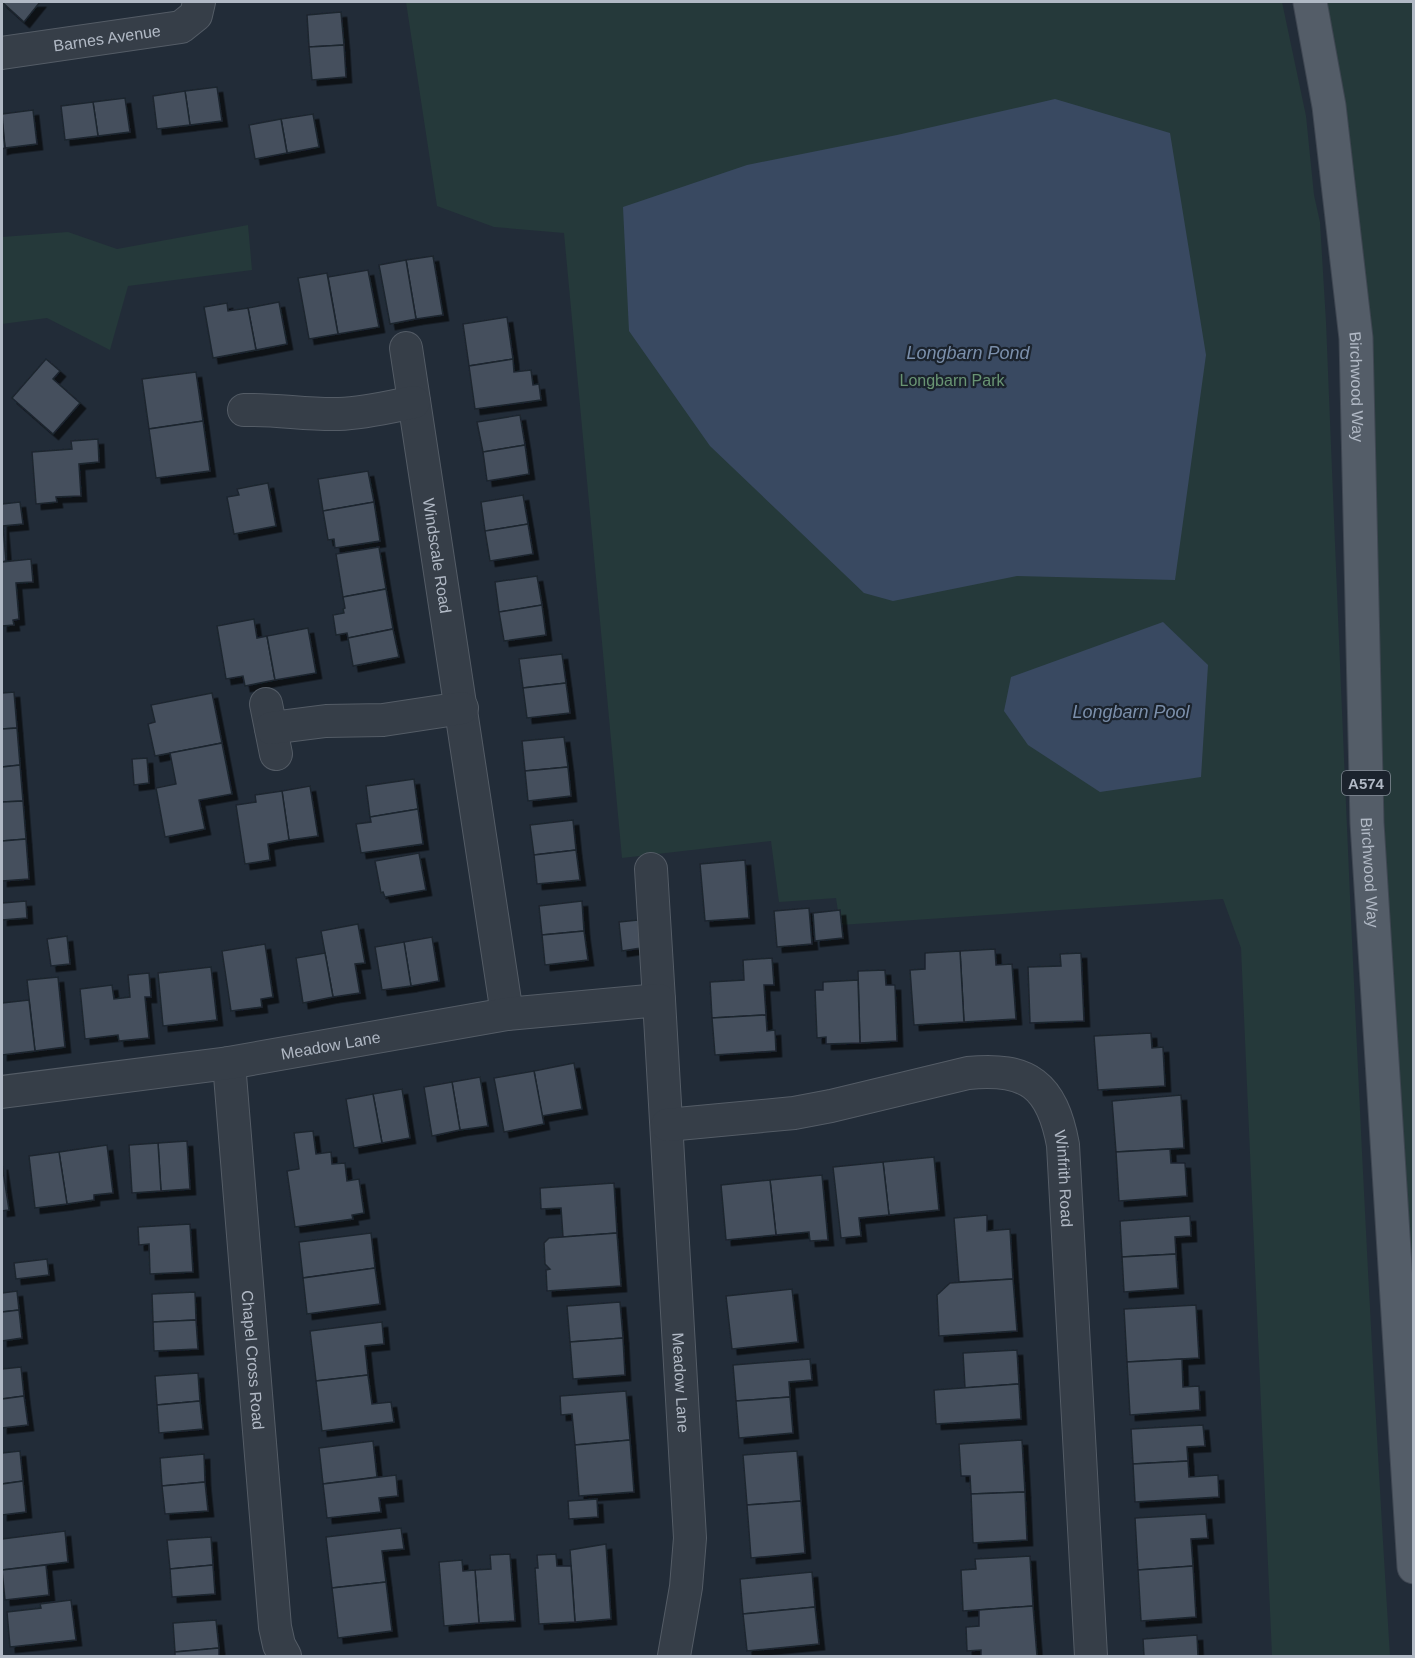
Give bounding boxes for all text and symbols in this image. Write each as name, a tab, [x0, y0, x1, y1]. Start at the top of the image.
street label: Barnes Avenue	[52, 22, 162, 54]
street label: Birchwood Way	[1347, 330, 1367, 442]
water label: Longbarn Pond	[906, 343, 1031, 363]
park label: Longbarn Park	[900, 372, 1005, 389]
street label: Windscale Road	[420, 497, 455, 615]
water label: Longbarn Pool	[1072, 702, 1191, 722]
road number: A574	[1342, 771, 1390, 795]
street label: Birchwood Way	[1358, 817, 1382, 928]
street label: Meadow Lane	[280, 1028, 382, 1062]
street label: Winfrith Road	[1052, 1129, 1076, 1227]
street label: Chapel Cross Road	[239, 1290, 267, 1430]
street label: Meadow Lane	[670, 1332, 692, 1433]

